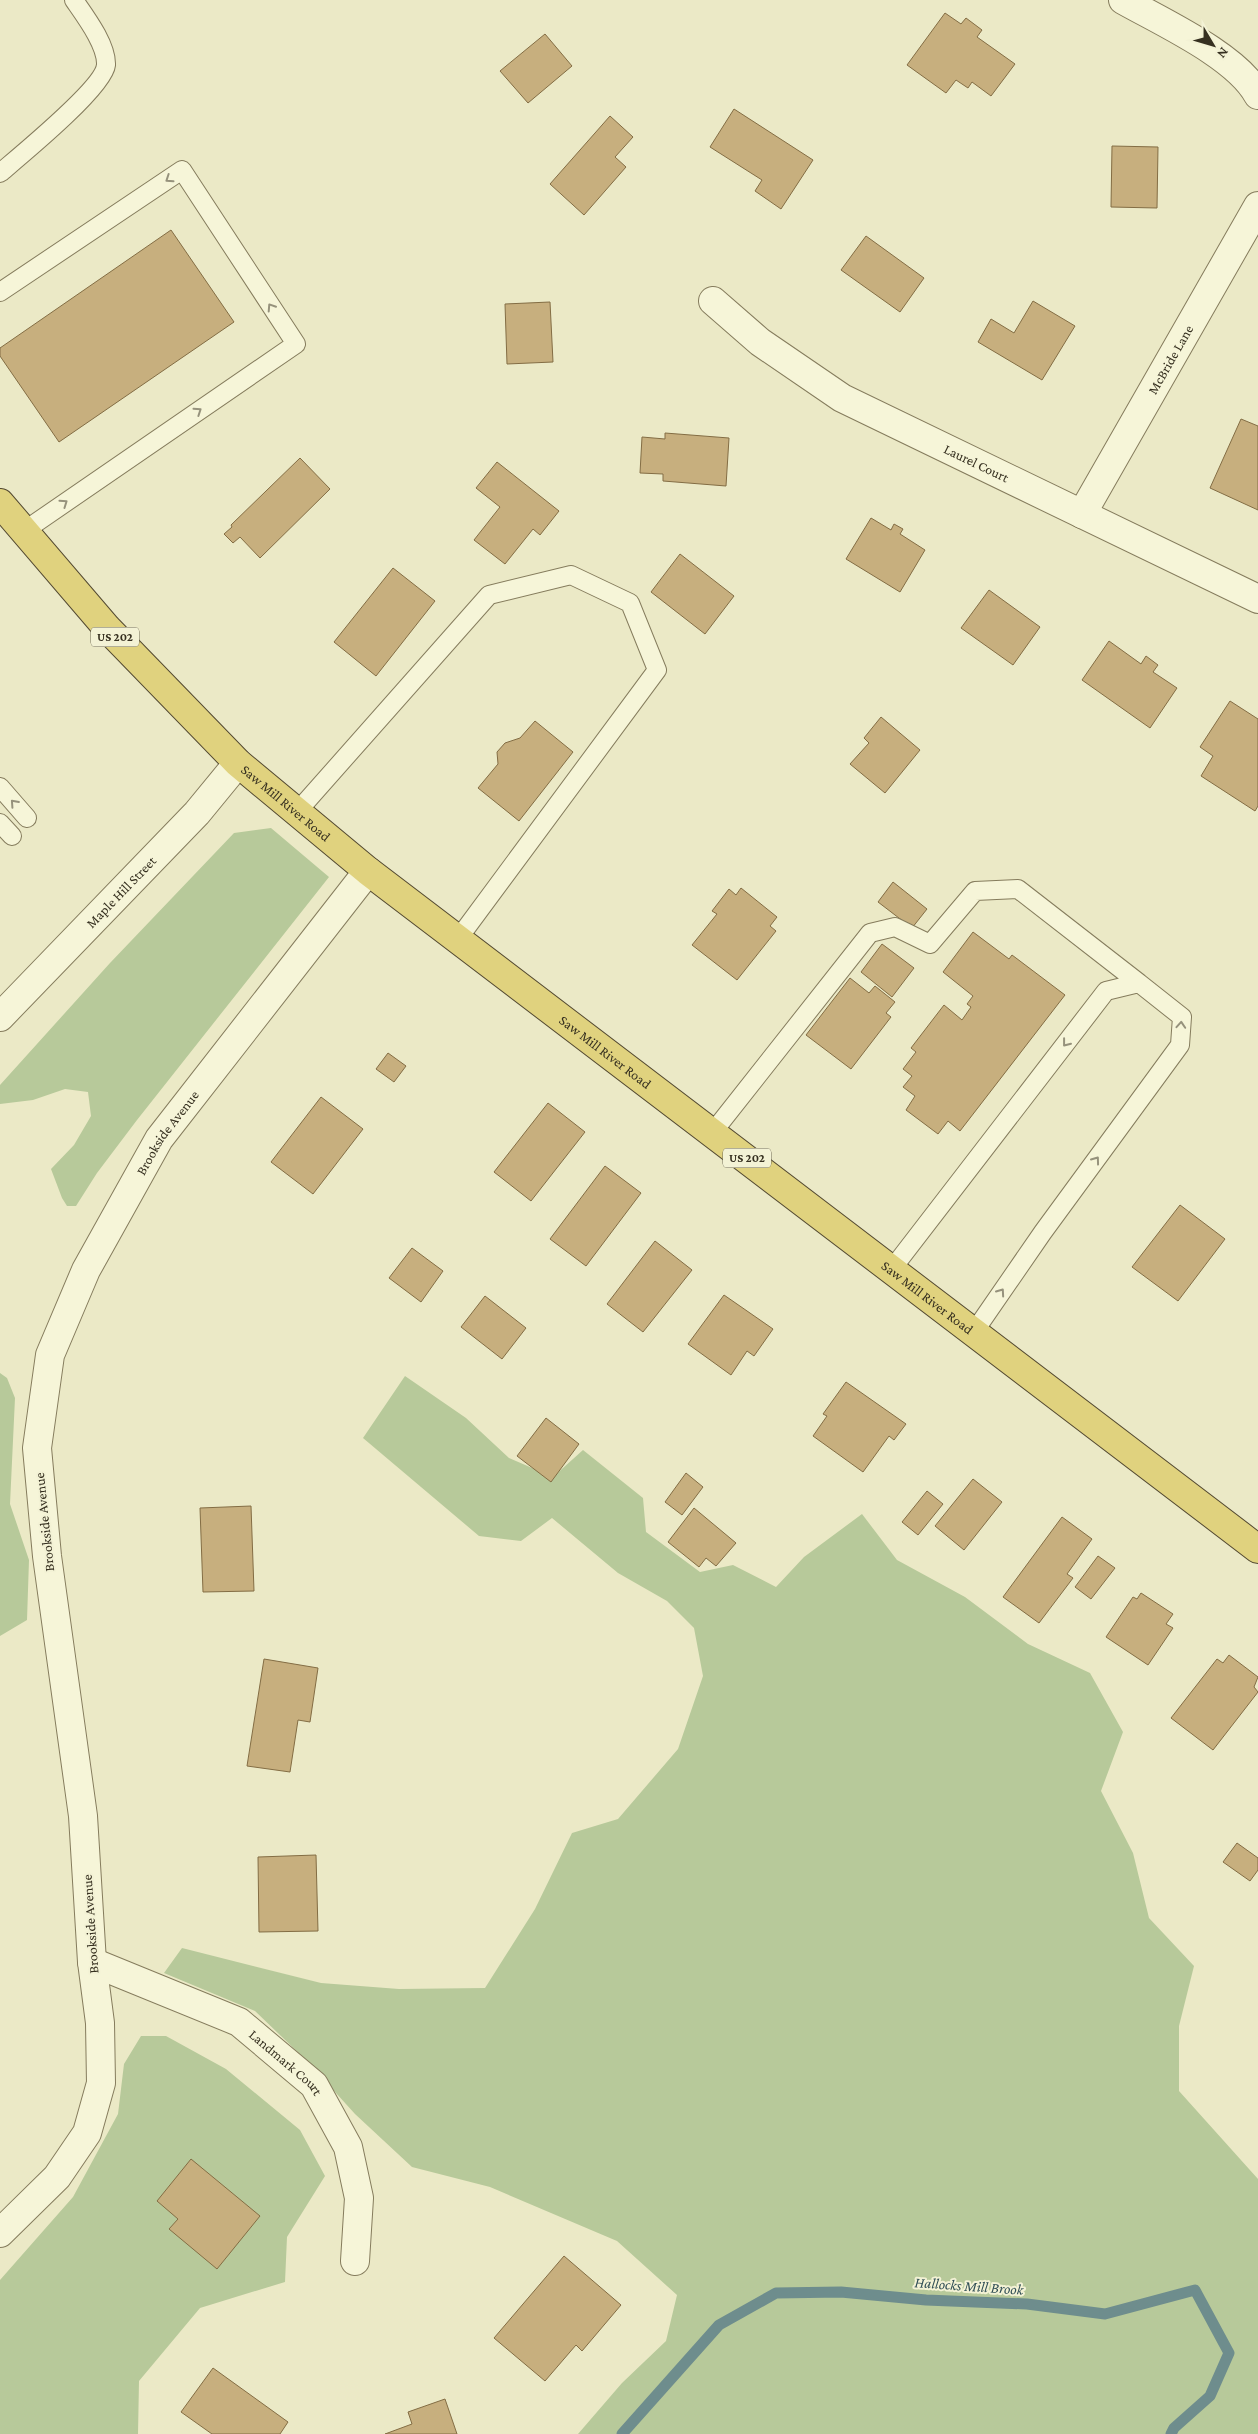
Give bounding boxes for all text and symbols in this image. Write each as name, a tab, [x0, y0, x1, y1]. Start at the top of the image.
north arrow	[1188, 20, 1238, 70]
text: N	[1214, 44, 1232, 62]
one-way arrow	[165, 173, 174, 182]
one-way arrow	[268, 304, 278, 313]
street label: McBride Lane	[1144, 322, 1196, 397]
one-way arrow	[192, 408, 202, 417]
street label: Laurel Court	[941, 440, 1012, 486]
one-way arrow	[58, 500, 68, 509]
road number: US 202	[91, 628, 139, 646]
street label: Saw Mill River Road	[238, 761, 334, 845]
one-way arrow	[10, 799, 19, 808]
street label: Maple Hill Street	[83, 852, 159, 931]
street label: Saw Mill River Road	[556, 1012, 655, 1092]
one-way arrow	[1176, 1021, 1187, 1029]
one-way arrow	[1063, 1037, 1072, 1047]
street label: Brookside Avenue	[133, 1087, 202, 1178]
road number: US 202	[723, 1148, 771, 1168]
one-way arrow	[1090, 1156, 1099, 1166]
street label: Saw Mill River Road	[878, 1257, 977, 1338]
one-way arrow	[995, 1288, 1004, 1298]
street label: Brookside Avenue	[31, 1472, 57, 1572]
street label: Brookside Avenue	[79, 1874, 101, 1974]
street label: Landmark Court	[246, 2026, 326, 2098]
water label: Hallocks Mill Brook	[914, 2274, 1025, 2298]

